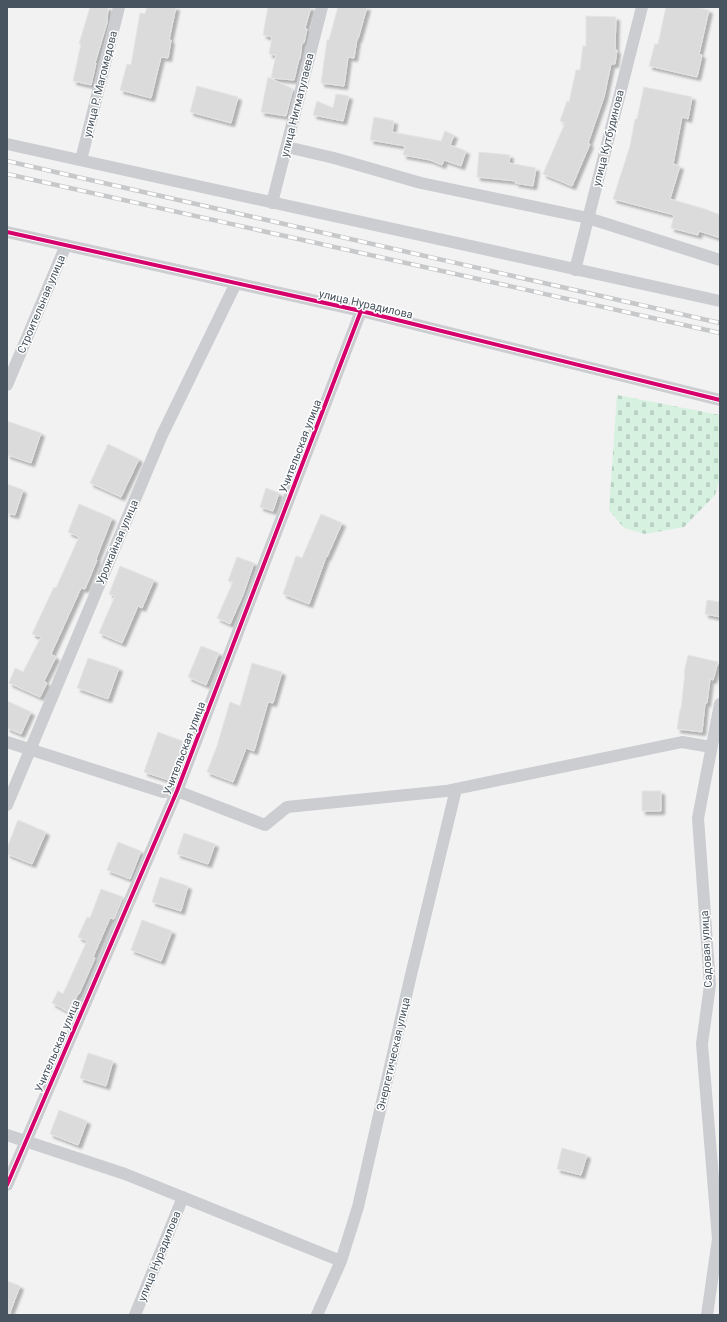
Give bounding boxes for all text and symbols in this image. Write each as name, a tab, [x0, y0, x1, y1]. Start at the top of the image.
street label: улица Р. Магомедова	[81, 30, 120, 139]
street label: улица Нигматулаева	[278, 52, 317, 158]
street label: улица Кутбудинова	[590, 88, 627, 188]
street label: Строительная улица	[15, 253, 68, 355]
street label: улица Нурадилова	[318, 287, 414, 322]
street label: Учительская улица	[277, 398, 324, 495]
street label: Урожайная улица	[94, 498, 141, 587]
street label: Учительская улица	[161, 700, 208, 797]
street label: Садовая улица	[698, 910, 715, 988]
street label: Энергетическая улица	[374, 996, 413, 1112]
street label: Учительская улица	[32, 998, 83, 1094]
street label: улица Нурадилова	[135, 1209, 183, 1303]

